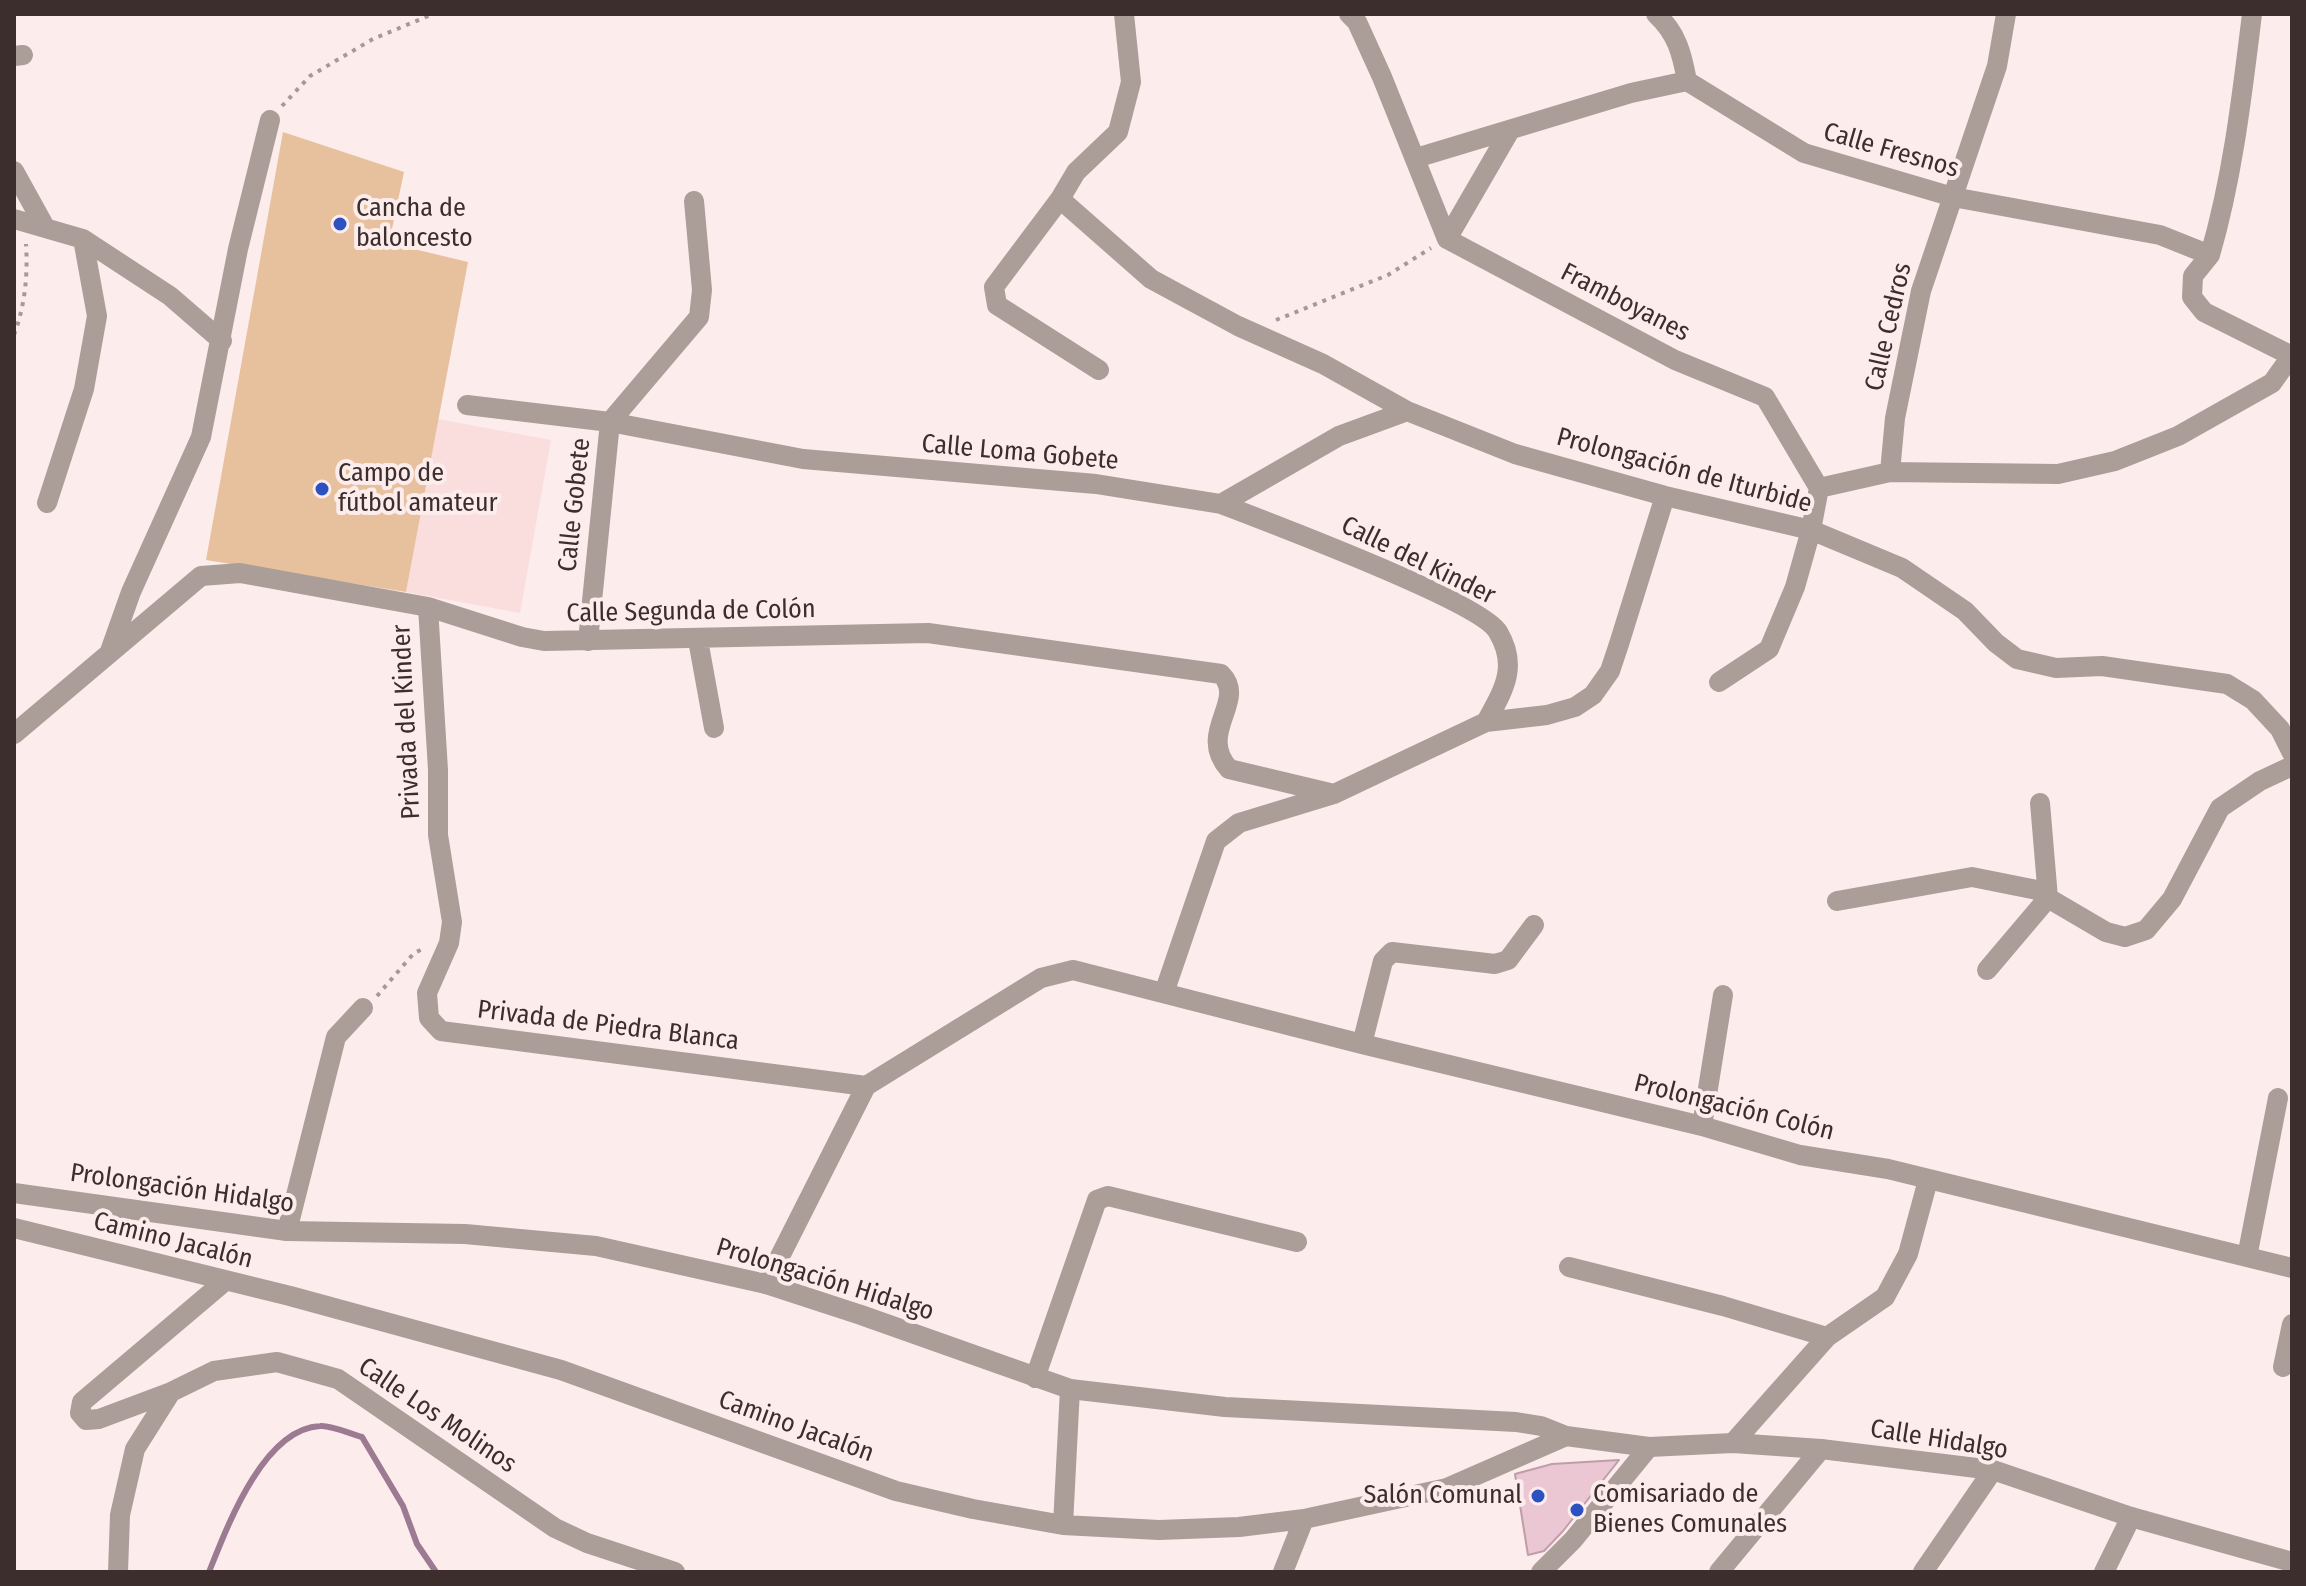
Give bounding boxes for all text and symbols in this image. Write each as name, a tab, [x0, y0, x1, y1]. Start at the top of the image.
street label: Calle Fresnos	[1820, 117, 1962, 185]
place label: Cancha de baloncesto	[356, 193, 473, 254]
marker: Cancha de baloncesto	[331, 215, 349, 233]
street label: Framboyanes	[1555, 257, 1695, 349]
street label: Calle Cedros	[1859, 260, 1919, 394]
street label: Prolongación de Iturbide	[1553, 422, 1815, 520]
street label: Calle Loma Gobete	[920, 429, 1120, 477]
street label: Calle Gobete	[552, 437, 598, 573]
place label: Campo de fútbol amateur	[338, 458, 498, 520]
marker: Campo de fútbol amateur	[313, 480, 331, 498]
street label: Calle del Kinder	[1336, 510, 1500, 612]
street label: Calle Segunda de Colón	[566, 594, 816, 630]
street label: Privada del Kinder	[386, 624, 428, 820]
street label: Privada de Piedra Blanca	[475, 994, 741, 1058]
street label: Prolongación Colón	[1631, 1068, 1837, 1148]
street label: Prolongación Hidalgo	[68, 1158, 296, 1220]
street label: Camino Jacalón	[90, 1206, 256, 1276]
street label: Prolongación Hidalgo	[712, 1232, 938, 1328]
street label: Calle Los Molinos	[352, 1352, 522, 1480]
street label: Camino Jacalón	[714, 1384, 878, 1470]
street label: Calle Hidalgo	[1868, 1414, 2010, 1466]
place label: Comisariado de Bienes Comunales	[1593, 1479, 1787, 1540]
place label: Salón Comunal	[1363, 1480, 1522, 1512]
marker: Salón Comunal	[1529, 1487, 1547, 1505]
marker: Comisariado de Bienes Comunales	[1568, 1501, 1586, 1519]

